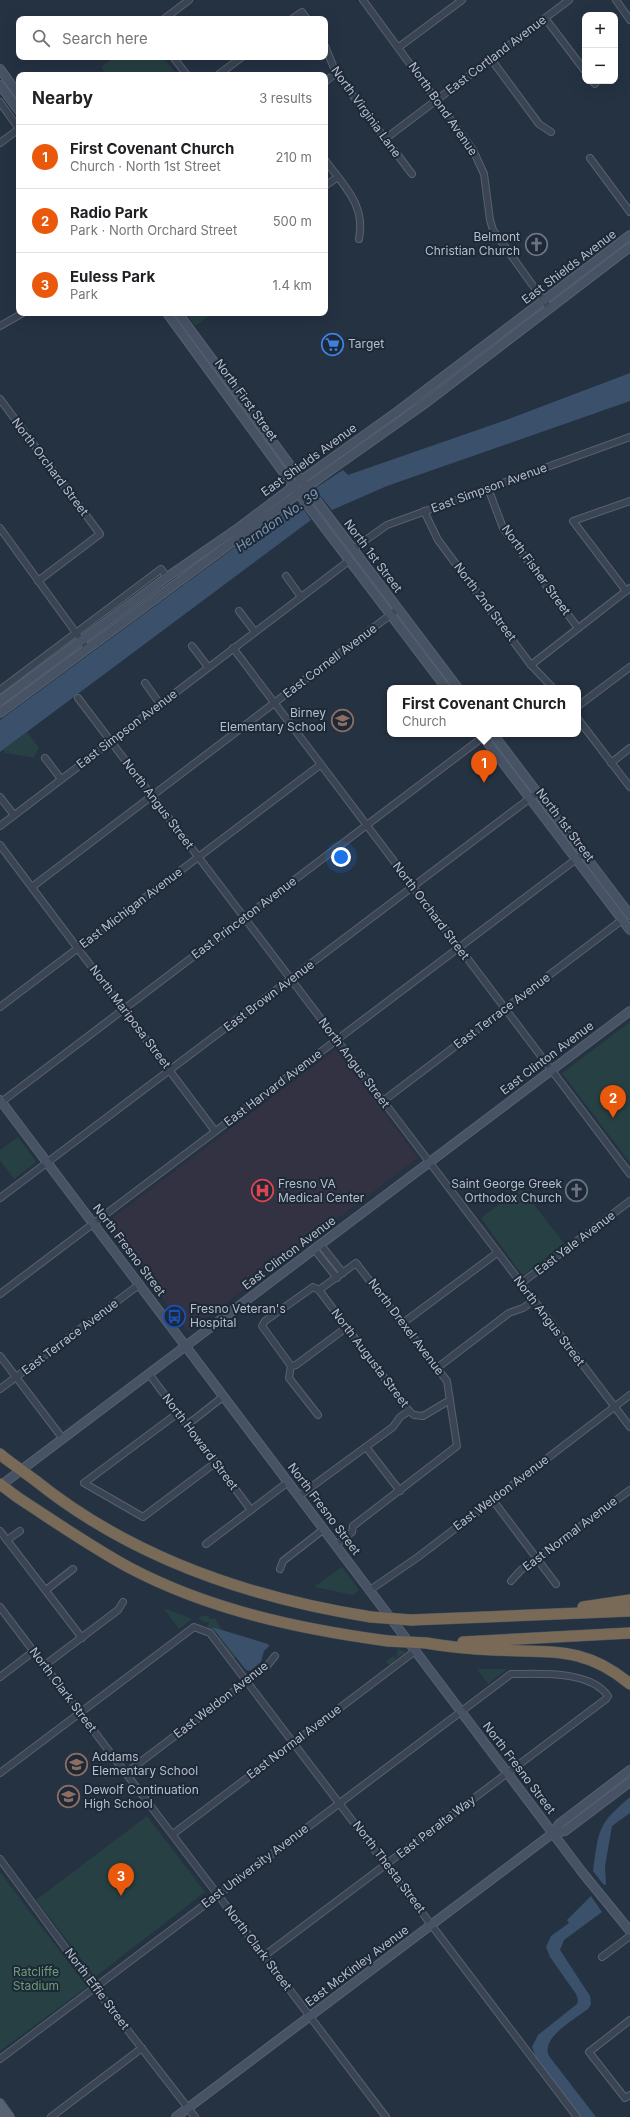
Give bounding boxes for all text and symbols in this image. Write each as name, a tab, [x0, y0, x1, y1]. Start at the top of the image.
street label: East Cortland Avenue	[443, 12, 549, 97]
map controls	[582, 12, 618, 84]
button: +	[582, 12, 618, 48]
search box	[16, 16, 328, 60]
icon: search	[30, 27, 52, 49]
text: Search here	[62, 29, 148, 48]
button: −	[582, 48, 618, 84]
street label: North Bond Avenue	[406, 59, 481, 158]
street label: North Virginia Lane	[328, 63, 404, 160]
text: Nearby	[32, 88, 93, 108]
text: 3 results	[259, 90, 312, 106]
text: First Covenant Church	[70, 139, 234, 158]
text: 1	[42, 149, 48, 165]
text: 210 m	[276, 149, 312, 165]
text: Church · North 1st Street	[70, 158, 221, 174]
text: Radio Park	[70, 203, 148, 222]
text: 2	[41, 213, 49, 229]
text: 500 m	[273, 213, 312, 229]
text: Park · North Orchard Street	[70, 222, 237, 238]
street label: East Shields Avenue	[519, 226, 619, 307]
place label: Belmont Christian Church	[425, 229, 520, 258]
church icon: Belmont Christian Church	[523, 231, 549, 257]
text: Euless Park	[70, 267, 155, 286]
text: 3	[41, 277, 49, 293]
text: 1.4 km	[272, 277, 312, 293]
text: Park	[70, 286, 98, 302]
supermarket icon: Target	[320, 331, 346, 357]
place label: Target	[348, 336, 384, 351]
street label: North First Street	[212, 356, 281, 444]
street label: North Orchard Street	[9, 415, 92, 519]
street label: East Shields Avenue	[258, 420, 359, 499]
street label: East Simpson Avenue	[429, 460, 549, 515]
water label: Herndon No. 39	[232, 485, 323, 555]
street label: North 1st Street	[341, 516, 406, 595]
street label: North Fisher Street	[499, 522, 574, 618]
street label: North 2nd Street	[451, 560, 520, 644]
street label: East Cornell Avenue	[280, 620, 380, 701]
popup	[387, 685, 581, 737]
street label: East Simpson Avenue	[73, 686, 180, 771]
text: First Covenant Church	[402, 694, 566, 713]
place label: Birney Elementary School	[220, 705, 326, 734]
school or university icon: Birney Elementary School	[329, 707, 355, 733]
text: Church	[402, 713, 447, 729]
pin: 1	[471, 750, 497, 783]
street label: North Angus Street	[120, 756, 197, 852]
street label: North 1st Street	[533, 785, 598, 864]
your location	[331, 847, 351, 867]
street label: North Orchard Street	[390, 859, 473, 963]
street label: East Michigan Avenue	[76, 864, 185, 951]
street label: East Princeton Avenue	[188, 873, 299, 962]
street label: East Brown Avenue	[221, 957, 317, 1034]
street label: North Mariposa Street	[87, 962, 174, 1071]
street label: East Terrace Avenue	[451, 969, 553, 1052]
street label: North Angus Street	[316, 1015, 393, 1111]
street label: East Clinton Avenue	[497, 1018, 596, 1098]
street label: East Harvard Avenue	[221, 1046, 325, 1129]
pin: 2	[600, 1085, 626, 1118]
place label: Fresno VA Medical Center	[278, 1176, 365, 1205]
place label: Saint George Greek Orthodox Church	[451, 1176, 562, 1205]
hospital icon: Fresno VA Medical Center	[249, 1178, 275, 1204]
church icon: Saint George Greek Orthodox Church	[564, 1178, 590, 1204]
street label: North Fresno Street	[90, 1201, 169, 1299]
street label: East Yale Avenue	[531, 1207, 618, 1278]
street label: East Clinton Avenue	[239, 1213, 338, 1293]
street label: North Angus Street	[511, 1273, 588, 1369]
street label: North Drexel Avenue	[365, 1276, 448, 1378]
street label: East Terrace Avenue	[19, 1295, 121, 1378]
place label: Fresno Veteran's Hospital	[190, 1301, 286, 1330]
bus stop icon: Fresno Veteran's Hospital	[161, 1303, 187, 1329]
street label: North Augusta Street	[328, 1305, 412, 1410]
street label: North Howard Street	[159, 1391, 242, 1493]
street label: East Weldon Avenue	[450, 1452, 551, 1533]
street label: North Fresno Street	[285, 1460, 364, 1558]
street label: East Normal Avenue	[520, 1493, 620, 1574]
street label: North Clark Street	[27, 1644, 100, 1735]
street label: East Weldon Avenue	[170, 1658, 271, 1741]
street label: East Normal Avenue	[244, 1701, 344, 1782]
street label: North Fresno Street	[480, 1719, 559, 1817]
place label: Addams Elementary School	[92, 1749, 198, 1778]
school or university icon: Addams Elementary School	[64, 1751, 90, 1777]
place label: Dewolf Continuation High School	[84, 1782, 199, 1811]
school or university icon: Dewolf Continuation High School	[55, 1784, 81, 1810]
street label: East Peralta Way	[393, 1792, 478, 1861]
street label: North Thesta Street	[350, 1818, 429, 1916]
street label: East University Avenue	[198, 1820, 311, 1911]
pin: 3	[108, 1863, 134, 1896]
street label: North Clark Street	[222, 1902, 295, 1993]
street label: East McKinley Avenue	[302, 1922, 411, 2009]
street label: North Effie Street	[62, 1945, 133, 2032]
park label: Ratcliffe Stadium	[13, 1964, 59, 1993]

